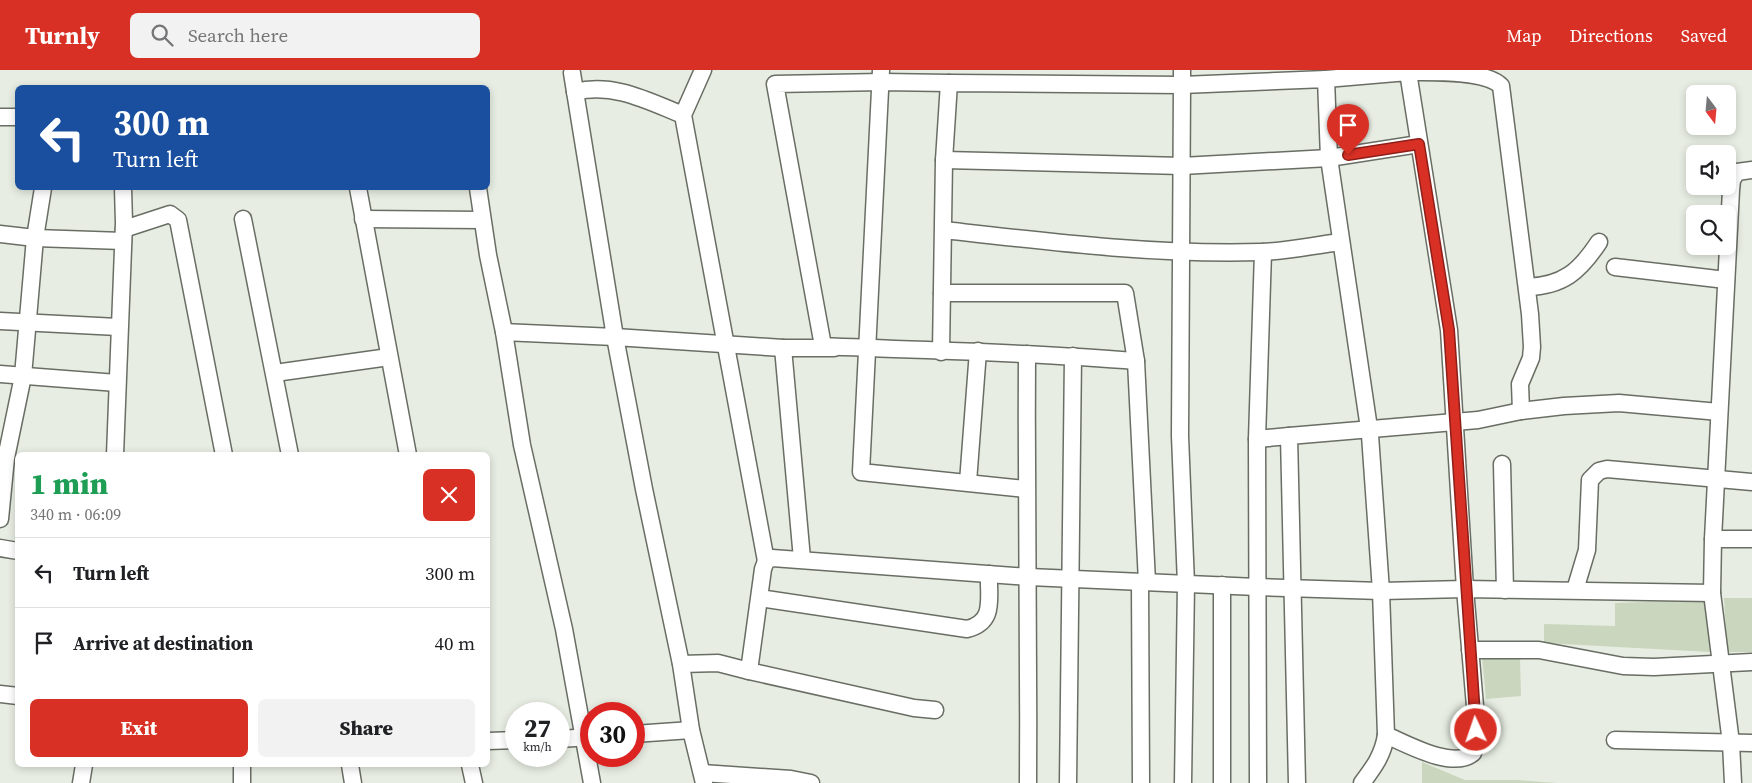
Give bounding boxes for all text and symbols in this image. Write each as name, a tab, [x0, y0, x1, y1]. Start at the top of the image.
search box	[130, 13, 480, 58]
text: Turnly	[25, 19, 100, 52]
icon: search	[148, 21, 176, 49]
text: Search here	[188, 22, 288, 48]
text: Map	[1506, 23, 1542, 48]
text: Directions	[1570, 23, 1653, 48]
text: Saved	[1681, 23, 1727, 48]
north arrow	[1686, 85, 1736, 135]
map controls	[1686, 85, 1736, 255]
text: 300 m	[113, 99, 209, 147]
pin	[1327, 104, 1369, 155]
icon: left	[30, 105, 95, 170]
icon: arrive	[1334, 111, 1362, 139]
text: Turn left	[113, 144, 198, 174]
button: sound	[1686, 145, 1736, 195]
button: search	[1686, 205, 1736, 255]
text: 1 min	[30, 463, 108, 504]
button: close	[423, 469, 475, 521]
text: 340 m · 06:09	[30, 503, 121, 525]
icon: left	[30, 559, 58, 587]
text: Turn left	[73, 560, 149, 586]
text: 300 m	[425, 560, 475, 586]
icon: arrive	[30, 629, 58, 657]
text: Arrive at destination	[73, 630, 253, 656]
text: 40 m	[434, 630, 475, 656]
button: Exit	[30, 699, 248, 757]
button: Share	[258, 699, 475, 757]
speed limit sign: 30	[580, 702, 645, 767]
position arrow	[1449, 703, 1501, 755]
text: 27	[524, 711, 551, 745]
text: km/h	[523, 739, 552, 755]

